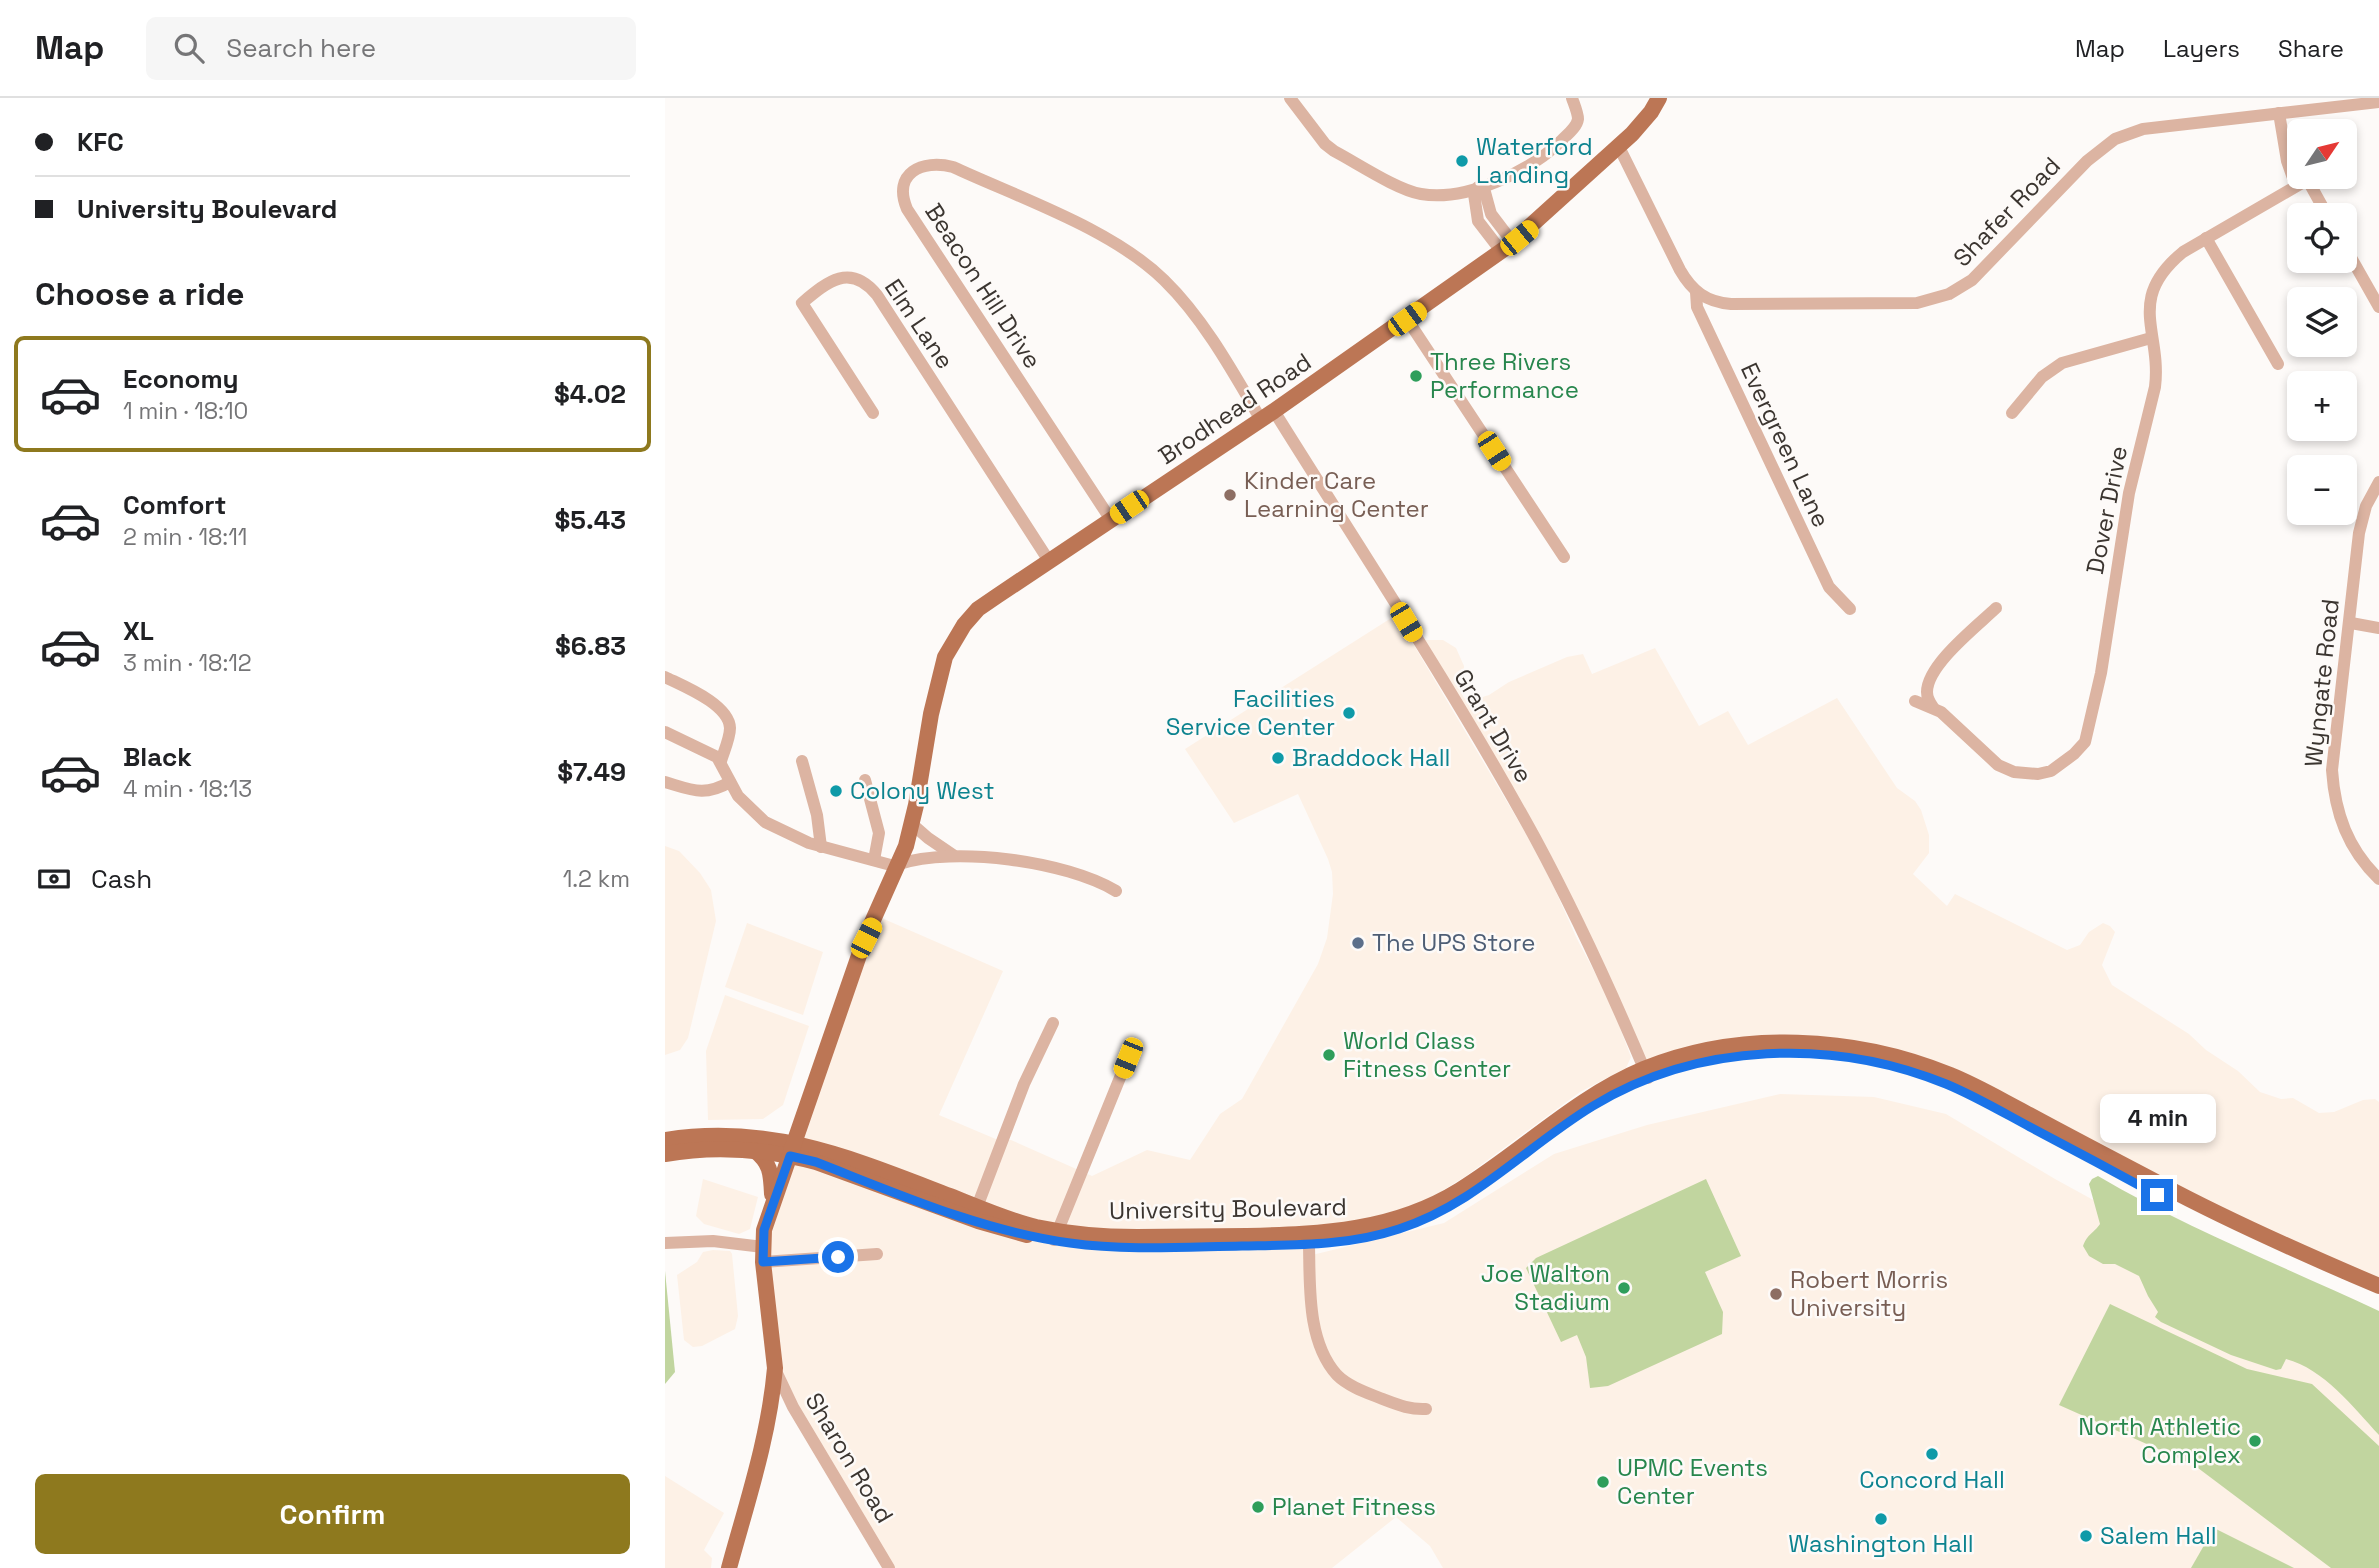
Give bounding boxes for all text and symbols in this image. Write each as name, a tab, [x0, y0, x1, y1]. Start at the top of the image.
search box	[146, 17, 636, 80]
text: Map	[35, 27, 104, 69]
icon: search	[170, 29, 208, 67]
text: Search here	[226, 31, 376, 65]
text: Map	[2075, 33, 2125, 64]
text: Layers	[2163, 33, 2240, 64]
text: Share	[2278, 33, 2344, 64]
north arrow	[2287, 119, 2357, 189]
map controls	[2287, 119, 2357, 525]
text: KFC	[77, 125, 124, 159]
place label: Waterford Landing	[1476, 131, 1593, 190]
street label: Shafer Road	[1947, 150, 2067, 273]
marker: Waterford Landing	[1454, 153, 1470, 169]
text: University Boulevard	[77, 192, 337, 226]
street label: Beacon Hill Drive	[918, 197, 1048, 374]
button: locate	[2287, 203, 2357, 273]
car	[1497, 217, 1542, 259]
street label: Elm Lane	[878, 273, 961, 375]
text: Choose a ride	[35, 274, 245, 314]
button: layers	[2287, 287, 2357, 357]
car	[1384, 298, 1431, 340]
street label: Brodhead Road	[1152, 346, 1317, 471]
place label: Three Rivers Performance	[1430, 346, 1579, 405]
street label: Evergreen Lane	[1734, 358, 1837, 532]
text: Economy	[123, 362, 239, 396]
icon: car	[39, 363, 102, 426]
marker: Three Rivers Performance	[1408, 368, 1424, 384]
button: +	[2287, 371, 2357, 441]
text: $4.02	[554, 377, 626, 411]
text: 1 min · 18:10	[123, 396, 248, 426]
car	[1474, 428, 1515, 474]
street label: Dover Drive	[2079, 443, 2134, 576]
button: −	[2287, 455, 2357, 525]
place label: Kinder Care Learning Center	[1244, 465, 1429, 524]
car	[1106, 487, 1153, 527]
marker: Kinder Care Learning Center	[1222, 487, 1238, 503]
text: Comfort	[123, 488, 226, 522]
icon: car	[39, 489, 102, 552]
text: $5.43	[555, 503, 626, 537]
text: 2 min · 18:11	[123, 522, 247, 552]
street label: Wyngate Road	[2297, 597, 2346, 768]
car	[1387, 599, 1426, 645]
text: XL	[123, 614, 154, 648]
icon: car	[39, 615, 102, 678]
text: $6.83	[555, 629, 626, 663]
text: 3 min · 18:12	[123, 648, 252, 678]
street label: Grant Drive	[1447, 663, 1540, 788]
place label: Facilities Service Center	[1166, 683, 1335, 742]
marker: Facilities Service Center	[1341, 705, 1357, 721]
text: Black	[123, 740, 192, 774]
icon: car	[39, 741, 102, 804]
place label: Braddock Hall	[1292, 742, 1450, 773]
marker: Braddock Hall	[1270, 750, 1286, 766]
text: $7.49	[557, 755, 626, 789]
text: 4 min · 18:13	[123, 774, 252, 804]
place label: Colony West	[850, 775, 994, 806]
marker: Colony West	[828, 783, 844, 799]
icon: cash	[35, 860, 73, 898]
text: Cash	[91, 862, 152, 896]
text: 1.2 km	[563, 864, 630, 894]
car	[848, 915, 885, 961]
place label: The UPS Store	[1372, 927, 1535, 958]
marker: The UPS Store	[1350, 935, 1366, 951]
place label: World Class Fitness Center	[1343, 1025, 1511, 1084]
car	[1111, 1035, 1146, 1081]
marker: World Class Fitness Center	[1321, 1047, 1337, 1063]
callout: 4 min	[2099, 1094, 2215, 1142]
text: 4 min	[2128, 1103, 2188, 1133]
route end	[2141, 1179, 2173, 1211]
street label: University Boulevard	[1109, 1191, 1347, 1226]
route start	[822, 1241, 854, 1273]
place label: Joe Walton Stadium	[1481, 1258, 1610, 1317]
place label: Robert Morris University	[1790, 1264, 1948, 1323]
marker: Joe Walton Stadium	[1616, 1280, 1632, 1296]
marker: Robert Morris University	[1768, 1286, 1784, 1302]
street label: Sharon Road	[798, 1387, 900, 1528]
place label: North Athletic Complex	[2078, 1411, 2241, 1470]
marker: North Athletic Complex	[2247, 1433, 2263, 1449]
marker: Concord Hall	[1924, 1446, 1940, 1462]
place label: UPMC Events Center	[1617, 1452, 1768, 1511]
place label: Concord Hall	[1859, 1464, 2005, 1495]
button: Confirm	[35, 1474, 630, 1554]
marker: UPMC Events Center	[1595, 1474, 1611, 1490]
place label: Planet Fitness	[1272, 1491, 1436, 1522]
marker: Planet Fitness	[1250, 1499, 1266, 1515]
marker: Washington Hall	[1873, 1511, 1889, 1527]
place label: Salem Hall	[2100, 1520, 2217, 1551]
place label: Washington Hall	[1788, 1528, 1974, 1559]
marker: Salem Hall	[2078, 1528, 2094, 1544]

